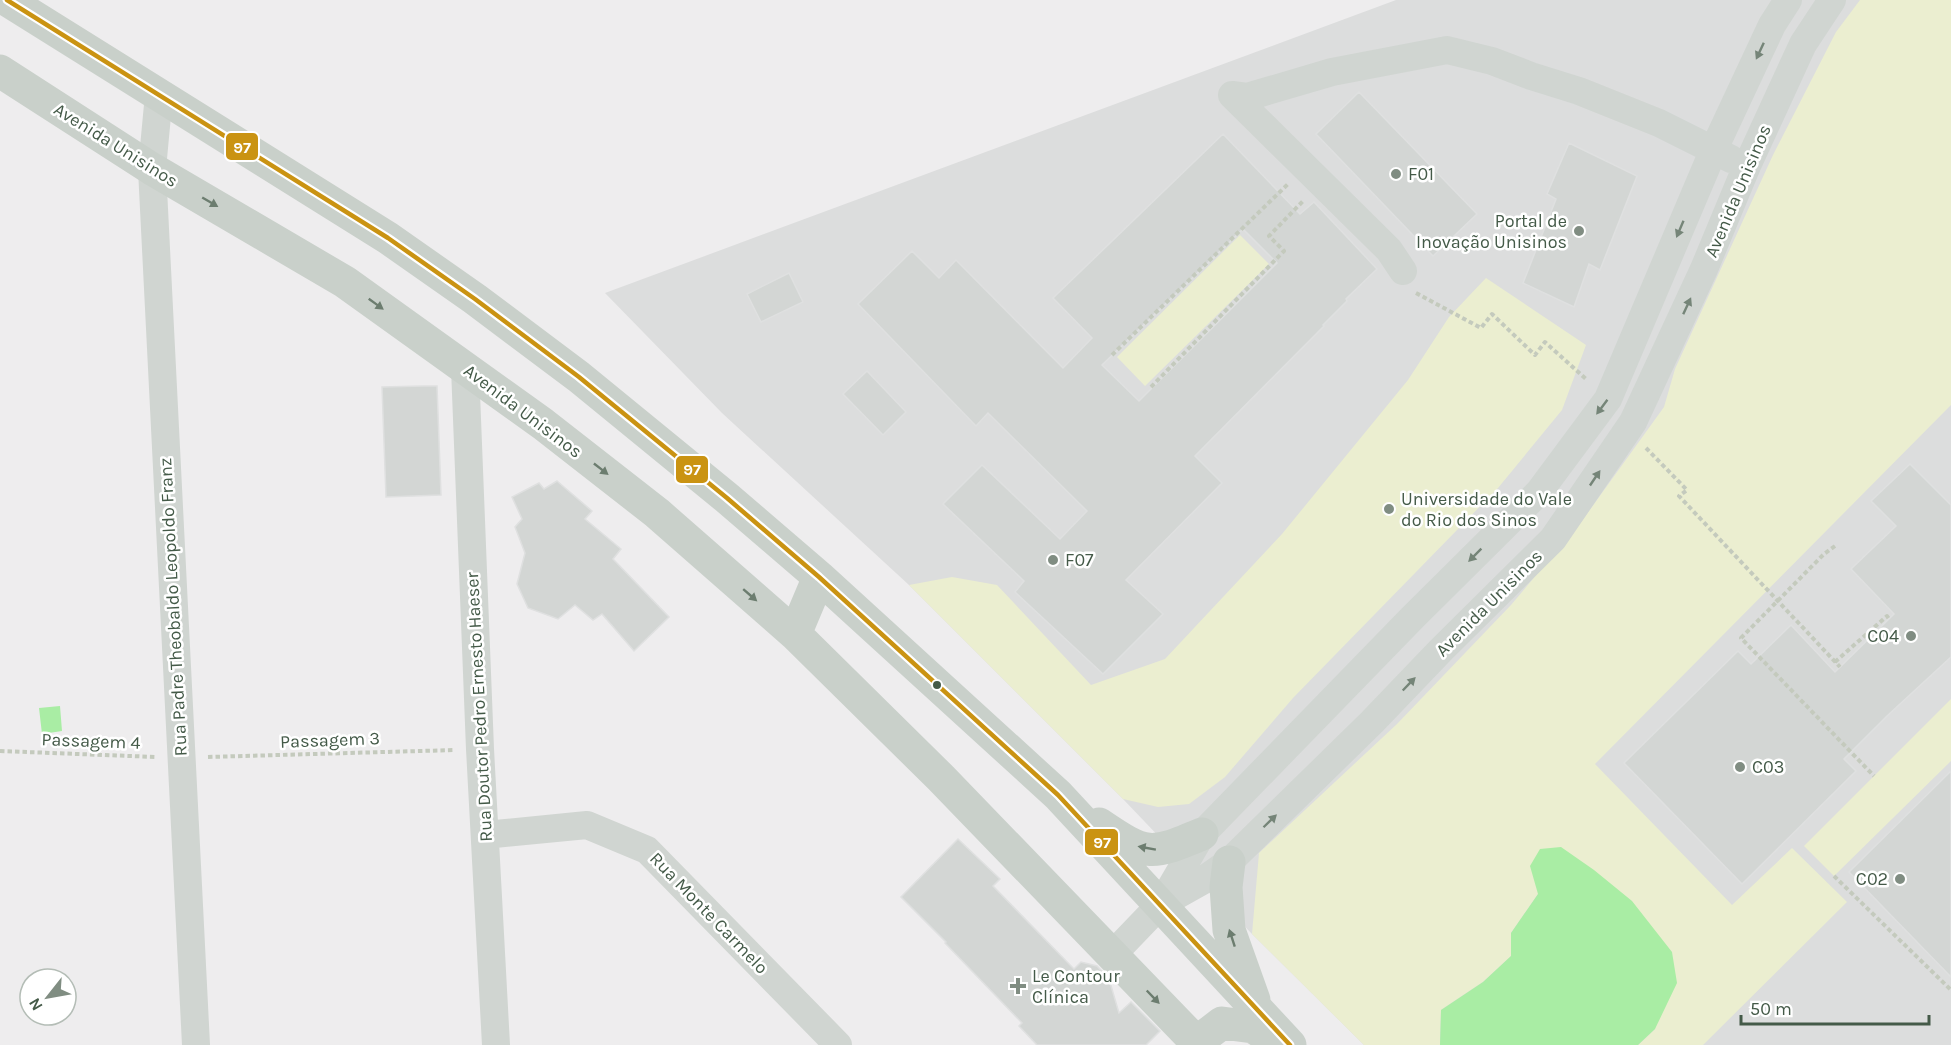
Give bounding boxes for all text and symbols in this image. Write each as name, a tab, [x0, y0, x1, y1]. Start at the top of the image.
one-way arrow	[1754, 42, 1764, 60]
street label: Avenida Unisinos	[50, 98, 182, 192]
street label: Avenida Unisinos	[1700, 121, 1776, 261]
line badge: 97	[225, 132, 259, 161]
text: 97	[233, 138, 251, 157]
place label: F01	[1408, 163, 1434, 185]
marker: F01	[1389, 167, 1403, 181]
one-way arrow	[202, 197, 218, 208]
place label: Portal de Inovação Unisinos	[1416, 210, 1567, 253]
one-way arrow	[1675, 220, 1684, 238]
marker: Portal de Inovação Unisinos	[1572, 224, 1586, 238]
one-way arrow	[368, 298, 384, 310]
one-way arrow	[1682, 298, 1691, 315]
street label: Avenida Unisinos	[460, 359, 586, 463]
one-way arrow	[1596, 399, 1608, 415]
line badge: 97	[675, 455, 709, 484]
street label: Rua Padre Theobaldo Leopoldo Franz	[154, 457, 192, 757]
text: 97	[683, 460, 701, 479]
one-way arrow	[593, 463, 609, 476]
one-way arrow	[1589, 470, 1601, 486]
place label: Universidade do Vale do Rio dos Sinos	[1401, 488, 1572, 531]
marker: Universidade do Vale do Rio dos Sinos	[1382, 502, 1396, 516]
street label: Avenida Unisinos	[1431, 545, 1547, 661]
one-way arrow	[1469, 547, 1483, 561]
place label: F07	[1065, 549, 1094, 571]
marker: F07	[1046, 553, 1060, 567]
street label: Rua Doutor Pedro Ernesto Haeser	[461, 571, 497, 842]
one-way arrow	[742, 588, 757, 601]
place label: C04	[1867, 625, 1899, 647]
marker: C04	[1904, 629, 1918, 643]
one-way arrow	[1401, 677, 1415, 691]
unlabelled marker	[931, 679, 943, 691]
street label: Passagem 3	[280, 727, 380, 753]
street label: Passagem 4	[41, 728, 141, 754]
place label: C03	[1752, 756, 1784, 778]
marker: C03	[1733, 760, 1747, 774]
one-way arrow	[1263, 815, 1277, 829]
line badge: 97	[1084, 828, 1119, 856]
text: 97	[1093, 833, 1111, 852]
one-way arrow	[1137, 843, 1156, 852]
street label: Rua Monte Carmelo	[645, 848, 773, 978]
place label: C02	[1856, 868, 1888, 890]
marker: C02	[1893, 872, 1907, 886]
one-way arrow	[1227, 929, 1237, 947]
place label: Le Contour Clínica	[1032, 965, 1120, 1008]
north arrow	[18, 967, 78, 1027]
marker: Le Contour Clínica	[1009, 977, 1027, 995]
scale bar	[1741, 988, 1928, 1026]
one-way arrow	[1146, 990, 1160, 1005]
text: N	[24, 995, 47, 1014]
text: 50 m	[1750, 998, 1792, 1020]

